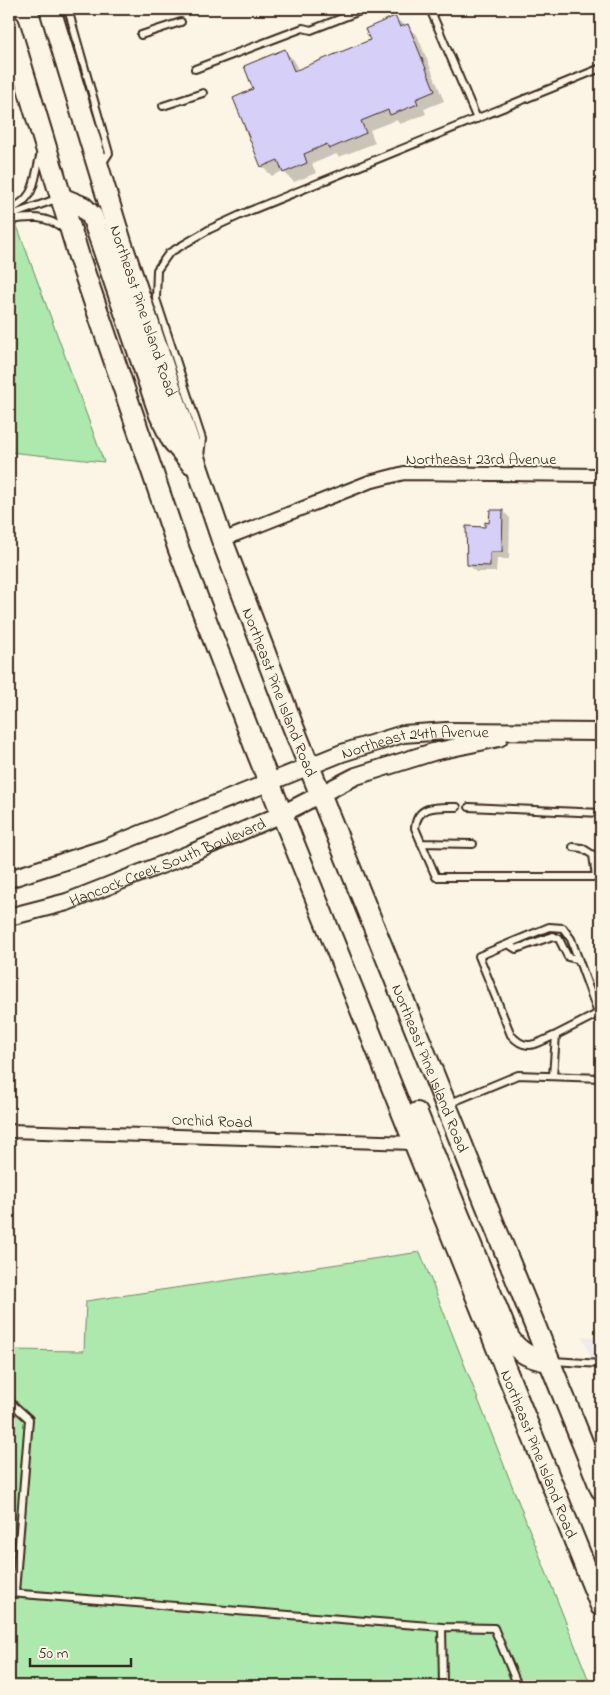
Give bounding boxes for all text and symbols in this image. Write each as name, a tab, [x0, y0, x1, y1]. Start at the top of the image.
street label: Northeast Pine Island Road	[103, 222, 183, 400]
street label: Northeast 23rd Avenue	[406, 448, 557, 472]
street label: Northeast Pine Island Road	[235, 605, 322, 781]
street label: Northeast 24th Avenue	[339, 721, 490, 766]
street label: Hancock Creek South Boulevard	[66, 812, 270, 914]
street label: Northeast Pine Island Road	[384, 981, 474, 1156]
street label: Orchid Road	[171, 1109, 253, 1135]
street label: Northeast Pine Island Road	[493, 1367, 583, 1542]
scale bar	[30, 1635, 131, 1667]
text: 50 m	[38, 1643, 69, 1665]

